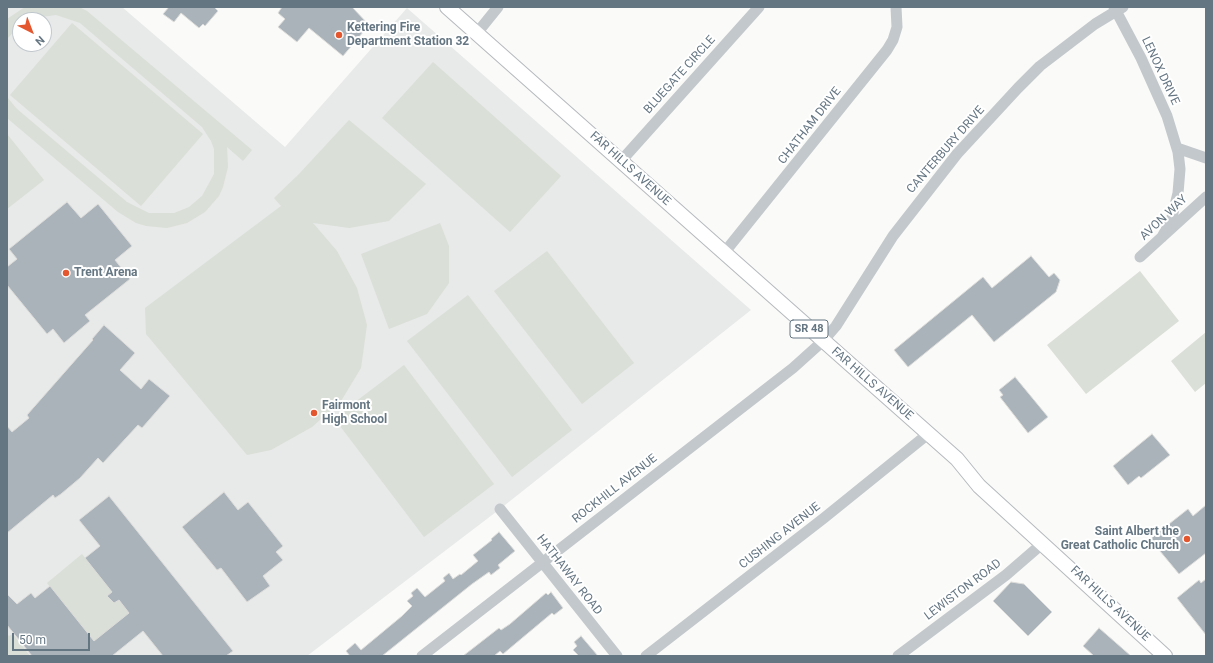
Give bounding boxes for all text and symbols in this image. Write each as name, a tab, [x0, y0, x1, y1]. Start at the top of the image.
north arrow	[12, 12, 52, 52]
place label: Kettering Fire Department Station 32	[347, 21, 469, 49]
marker: Kettering Fire Department Station 32	[334, 30, 344, 40]
text: N	[32, 33, 47, 48]
street label: BLUEGATE CIRCLE	[641, 33, 719, 117]
street label: LENOX DRIVE	[1138, 35, 1182, 107]
street label: CHATHAM DRIVE	[775, 85, 845, 167]
street label: CANTERBURY DRIVE	[904, 103, 988, 197]
street label: FAR HILLS AVENUE	[587, 129, 673, 209]
street label: AVON WAY	[1137, 192, 1191, 244]
place label: Trent Arena	[74, 266, 138, 280]
marker: Trent Arena	[61, 268, 71, 278]
road number: SR 48	[790, 320, 828, 338]
street label: FAR HILLS AVENUE	[828, 345, 916, 423]
place label: Fairmont High School	[322, 399, 387, 427]
marker: Fairmont High School	[309, 408, 319, 418]
street label: ROCKHILL AVENUE	[570, 451, 660, 527]
street label: CUSHING AVENUE	[736, 500, 824, 572]
place label: Saint Albert the Great Catholic Church	[1061, 525, 1179, 553]
street label: HATHAWAY ROAD	[533, 532, 605, 618]
marker: Saint Albert the Great Catholic Church	[1182, 534, 1192, 544]
street label: LEWISTON ROAD	[922, 556, 1004, 624]
street label: FAR HILLS AVENUE	[1067, 563, 1153, 645]
scale bar	[14, 625, 92, 651]
text: 50 m	[19, 633, 46, 647]

